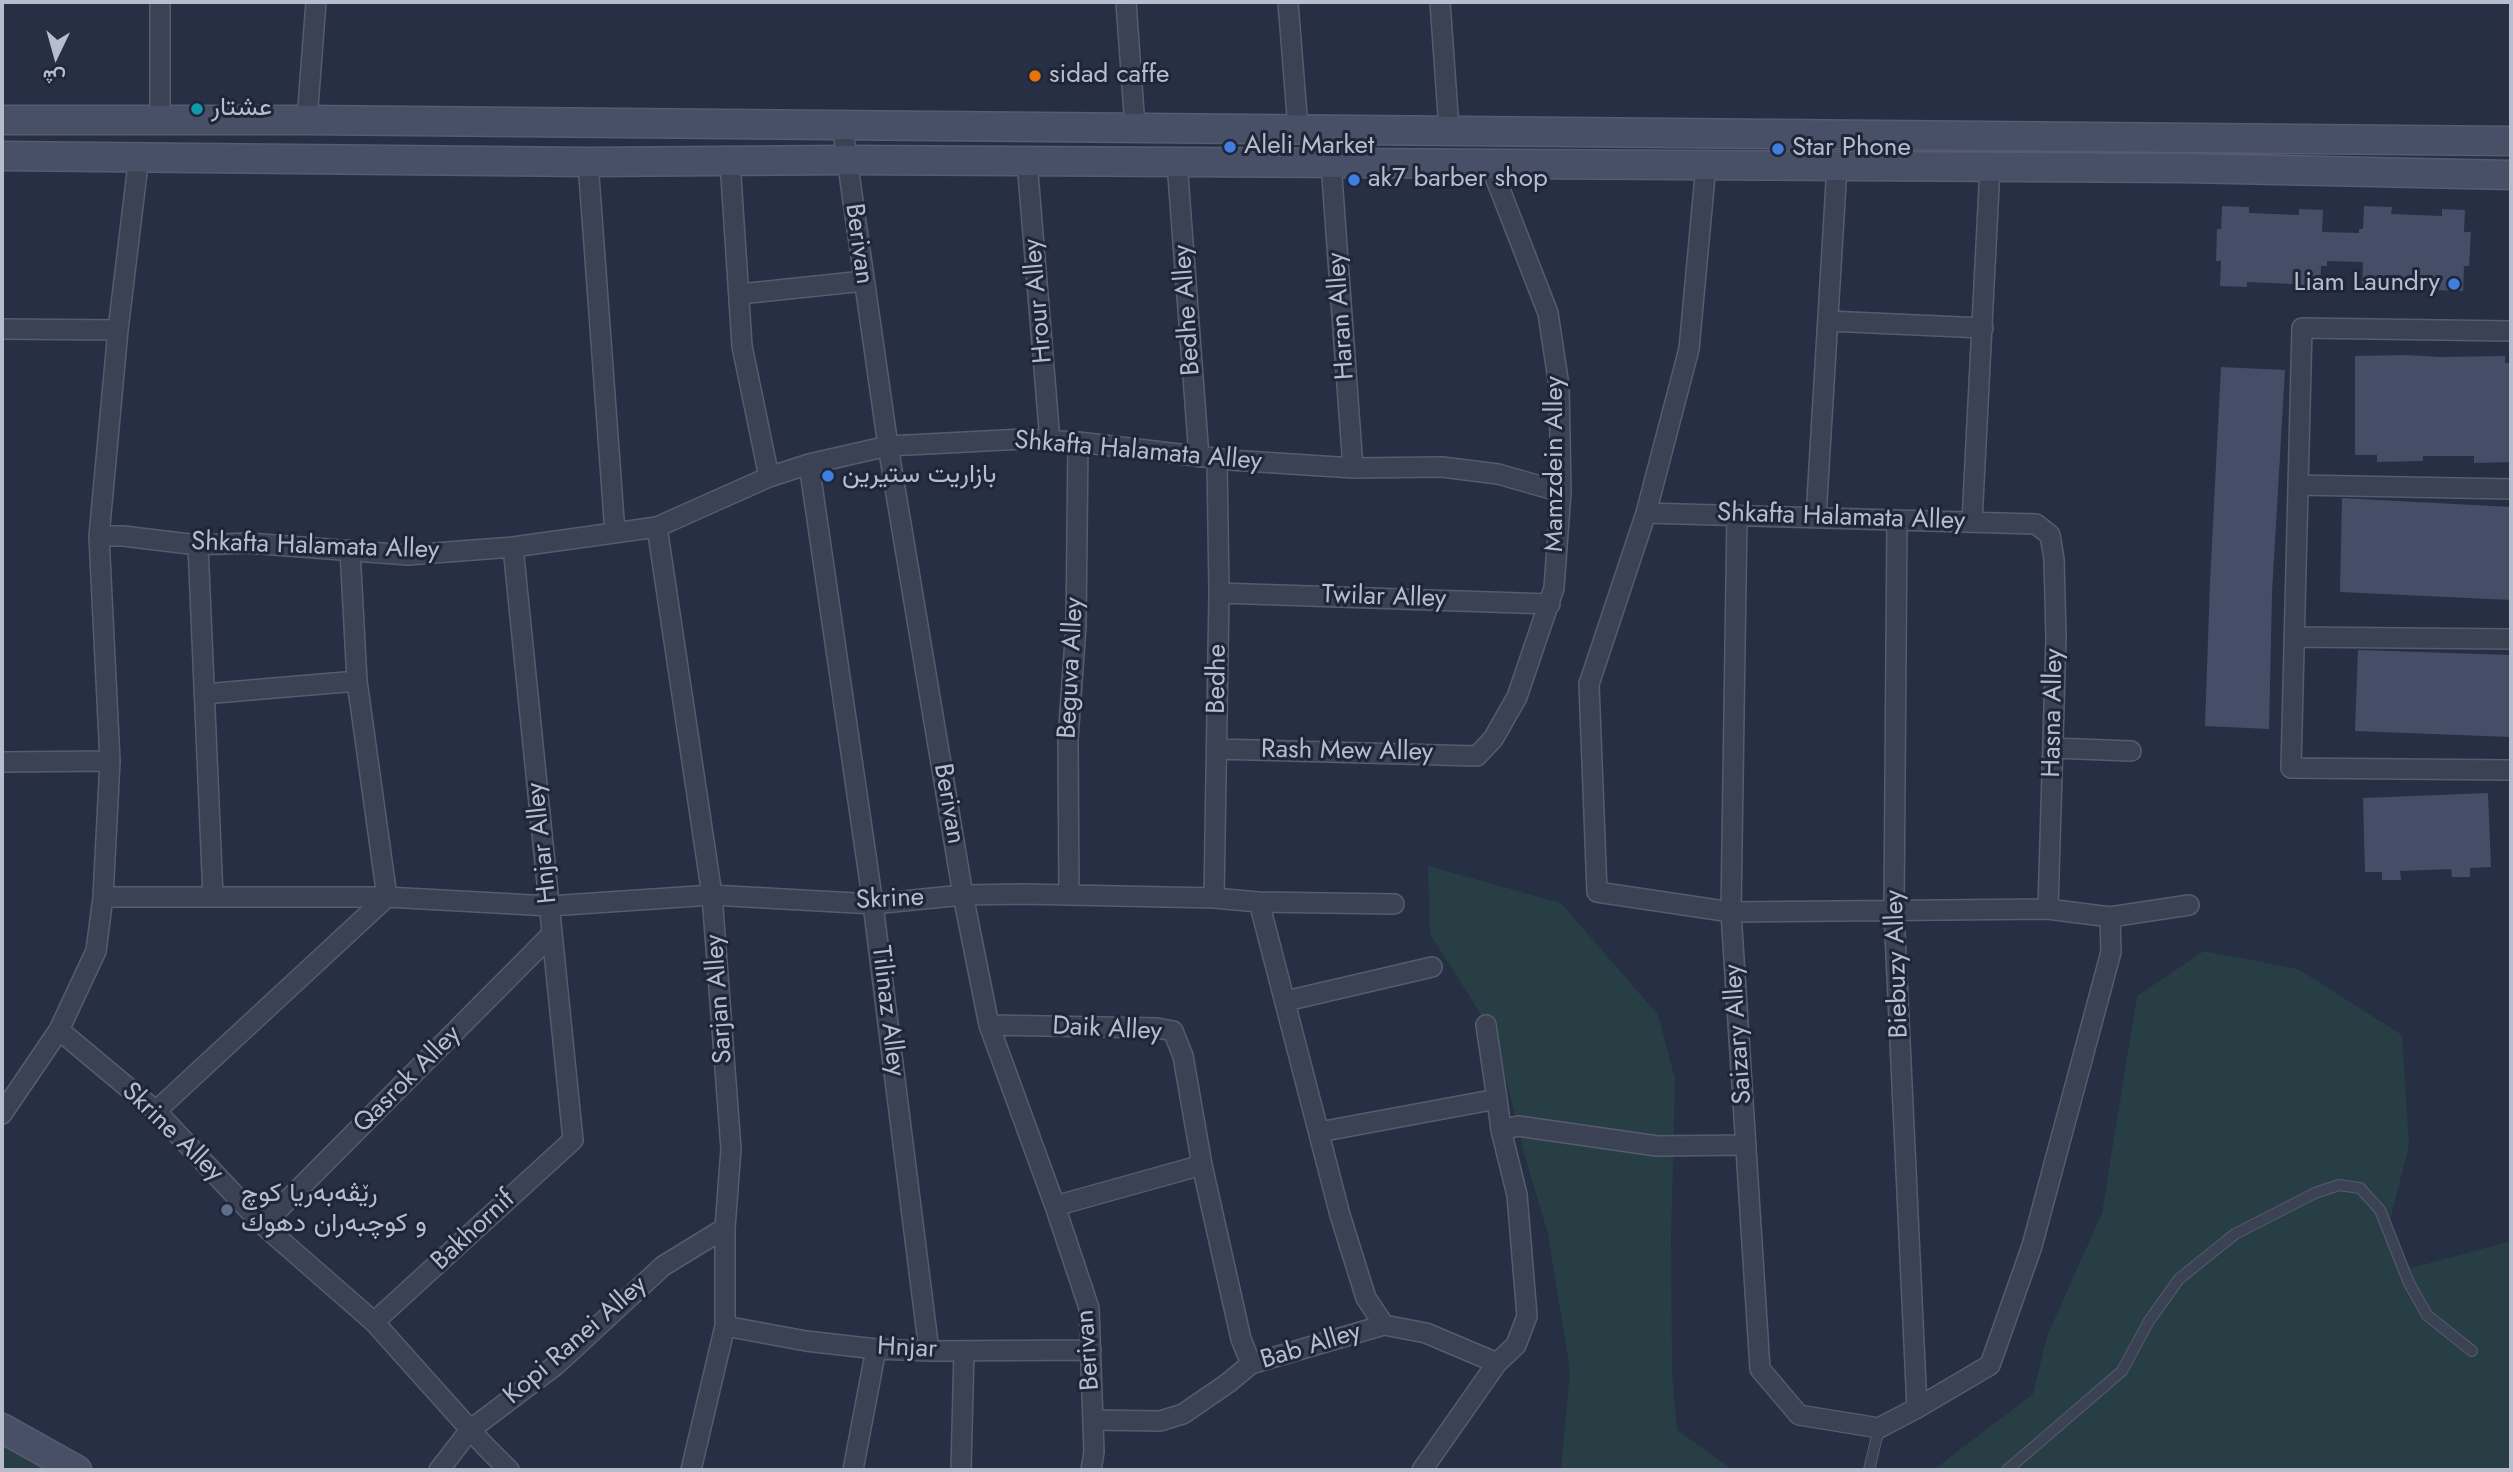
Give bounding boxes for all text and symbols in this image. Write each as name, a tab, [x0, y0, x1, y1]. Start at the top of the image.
north arrow	[21, 21, 91, 91]
place label: sidad caffe	[1049, 60, 1169, 92]
text: ش	[42, 63, 67, 92]
marker: sidad caffe	[1027, 68, 1043, 84]
place label: عشتار	[211, 93, 272, 125]
marker: عشتار	[189, 101, 205, 117]
place label: Aleli Market	[1244, 131, 1374, 163]
place label: Star Phone	[1792, 133, 1911, 165]
marker: Aleli Market	[1222, 139, 1238, 155]
marker: Star Phone	[1770, 141, 1786, 157]
place label: ak7 barber shop	[1368, 164, 1548, 196]
marker: ak7 barber shop	[1346, 172, 1362, 188]
street label: Berivan	[837, 202, 879, 286]
street label: Hrour Alley	[1018, 237, 1060, 365]
street label: Bedhe Alley	[1168, 244, 1208, 376]
street label: Haran Alley	[1322, 251, 1362, 381]
place label: Liam Laundry	[2293, 268, 2440, 300]
marker: Liam Laundry	[2446, 276, 2462, 292]
street label: Mamzdein Alley	[1540, 376, 1572, 552]
street label: Shkafta Halamata Alley	[1013, 426, 1263, 478]
place label: بازاريت ستيرين	[842, 460, 997, 492]
marker: بازاريت ستيرين	[820, 468, 836, 484]
street label: Shkafta Halamata Alley	[1716, 498, 1966, 538]
street label: Shkafta Halamata Alley	[190, 527, 440, 567]
street label: Twilar Alley	[1321, 580, 1447, 616]
street label: Beguva Alley	[1053, 596, 1091, 740]
street label: Bedhe	[1202, 644, 1234, 714]
street label: Hasna Alley	[2037, 648, 2071, 778]
street label: Rash Mew Alley	[1261, 735, 1433, 769]
street label: Berivan	[926, 761, 970, 847]
street label: Hnjar Alley	[521, 781, 565, 905]
street label: Skrine	[855, 883, 925, 917]
street label: Biebuzy Alley	[1880, 889, 1916, 1039]
street label: Sarjan Alley	[700, 933, 740, 1065]
street label: Tilinaz Alley	[864, 944, 910, 1078]
street label: Saizary Alley	[1719, 963, 1759, 1105]
street label: Daik Alley	[1051, 1012, 1163, 1048]
street label: Qasrok Alley	[348, 1020, 468, 1140]
street label: Skrine Alley	[114, 1077, 230, 1189]
place label: رێڤه‌به‌ریا كوچ و كوچبه‌ران دهوك	[241, 1179, 427, 1240]
street label: Bakhornif	[426, 1184, 522, 1278]
marker: رێڤه‌به‌ریا كوچ و كوچبه‌ران دهوك	[219, 1202, 235, 1218]
street label: Kopi Ranei Alley	[498, 1270, 654, 1412]
street label: Berivan	[1071, 1308, 1107, 1392]
street label: Bab Alley	[1257, 1317, 1365, 1377]
street label: Hnjar	[876, 1332, 938, 1366]

